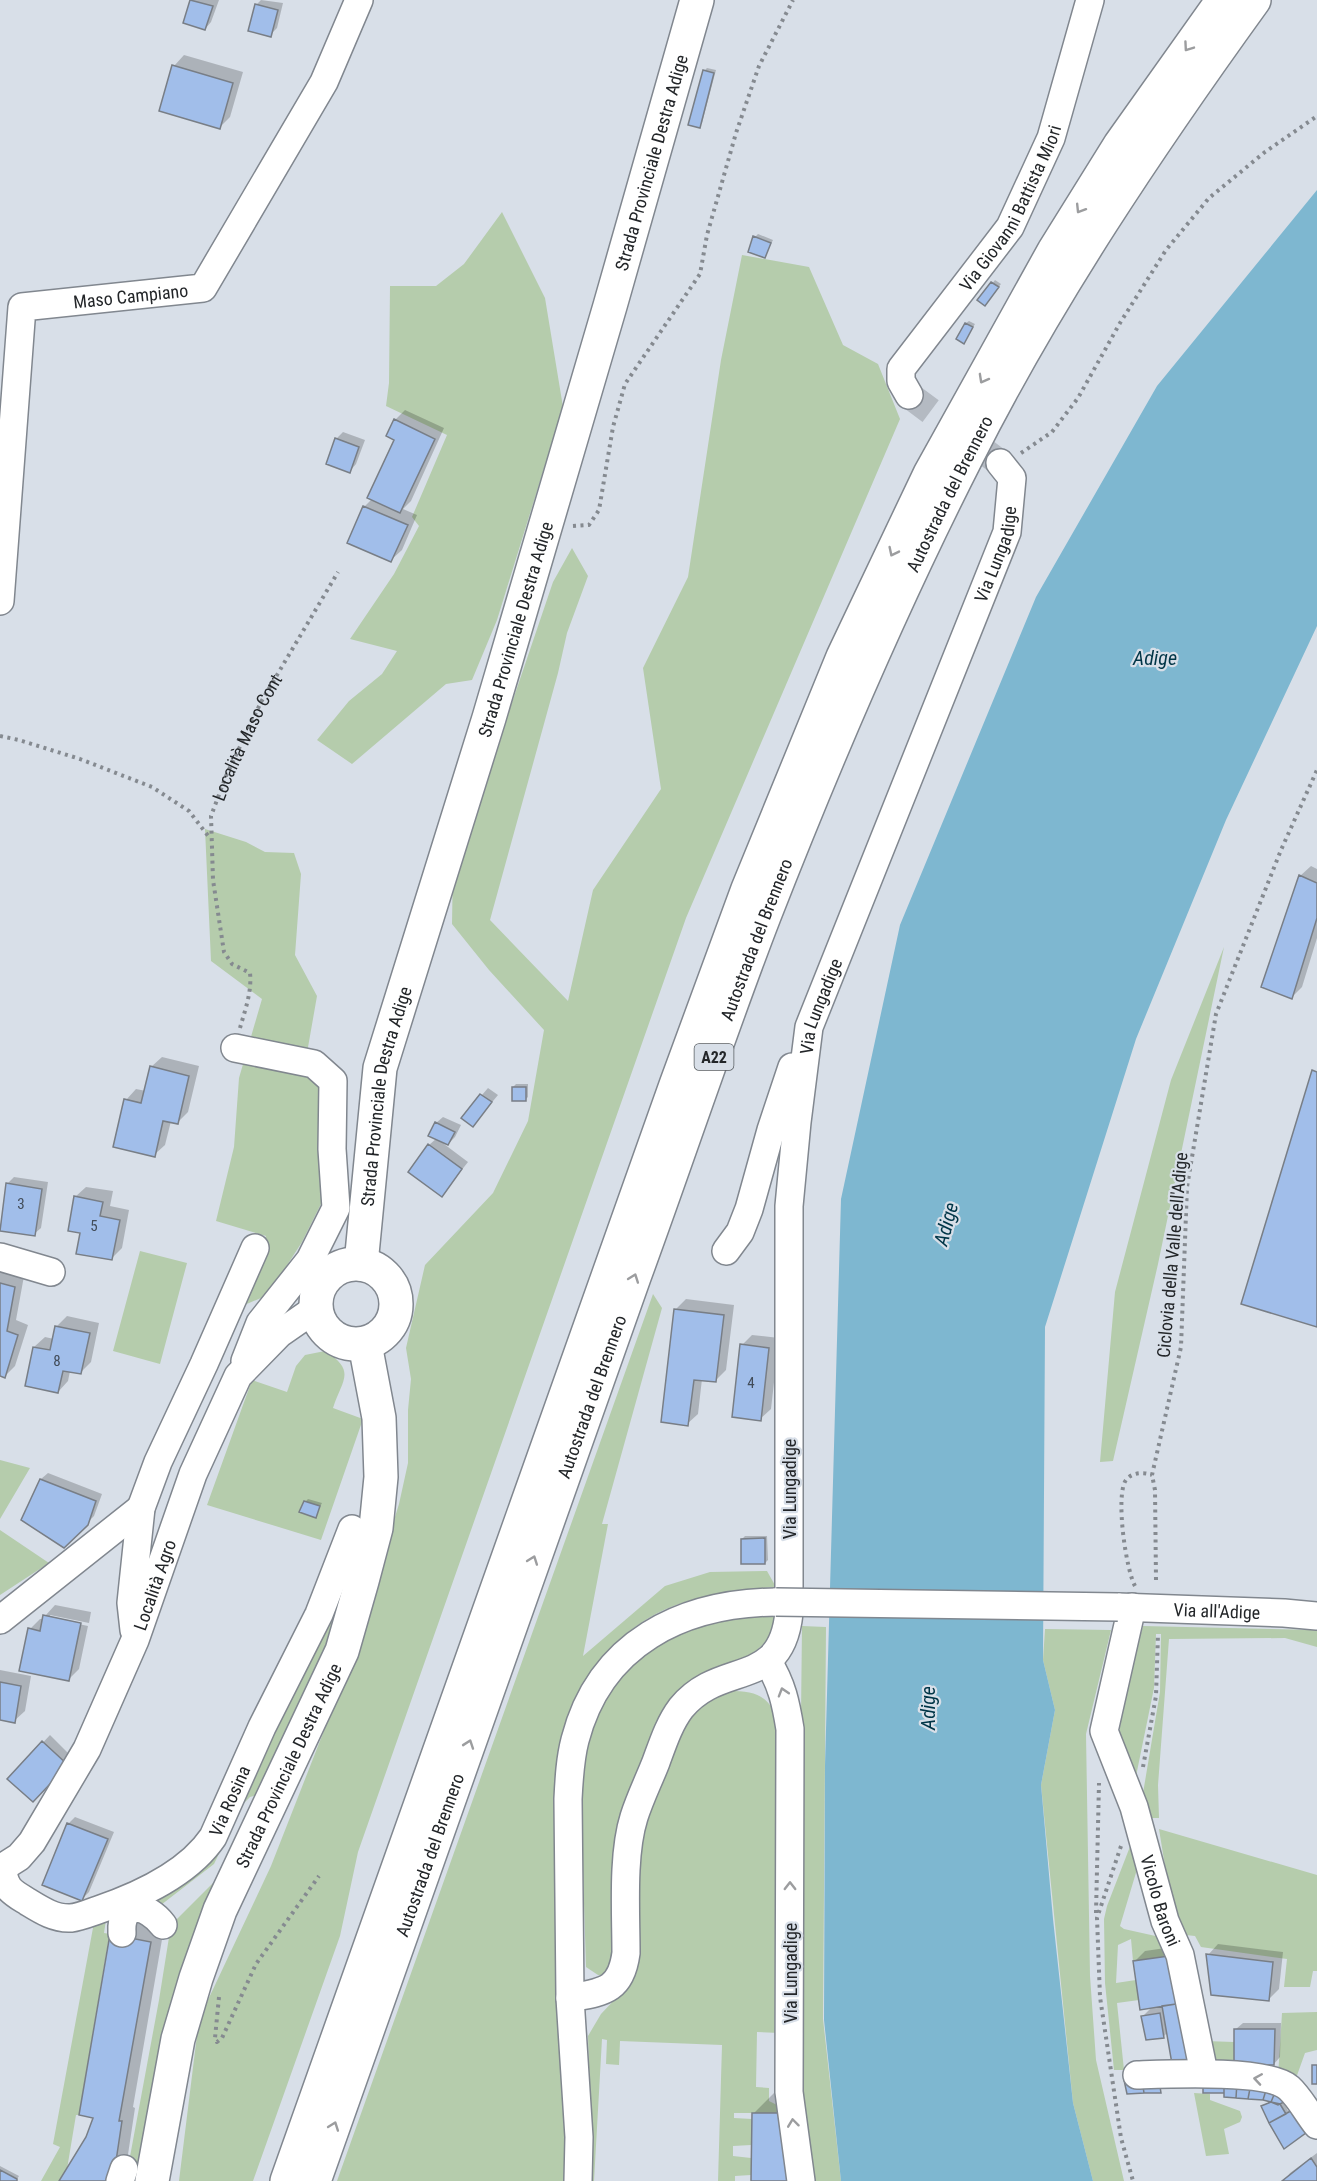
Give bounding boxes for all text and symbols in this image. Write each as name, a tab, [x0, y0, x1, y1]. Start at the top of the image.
one-way arrow	[1184, 41, 1195, 52]
street label: Strada Provinciale Destra Adige	[610, 52, 691, 273]
street label: Via Giovanni Battista Miori	[955, 122, 1065, 295]
one-way arrow	[1075, 203, 1087, 213]
street label: Maso Campiano	[72, 279, 189, 312]
one-way arrow	[979, 372, 990, 383]
street label: Autostrada del Brennero	[901, 412, 997, 575]
street label: Via Lungadige	[970, 505, 1020, 605]
street label: Strada Provinciale Destra Adige	[473, 519, 557, 740]
one-way arrow	[889, 545, 901, 556]
water label: Adige	[1132, 646, 1177, 670]
street label: Località Maso Cont	[207, 670, 286, 803]
street label: Autostrada del Brennero	[716, 855, 796, 1023]
street label: Via Lungadige	[795, 955, 846, 1056]
street label: Strada Provinciale Destra Adige	[356, 984, 415, 1207]
road number: A22	[694, 1044, 734, 1070]
street label: Ciclovia della Valle dell'Adige	[1153, 1151, 1191, 1359]
house number: 3	[17, 1195, 25, 1213]
water label: Adige	[928, 1200, 963, 1249]
house number: 5	[90, 1217, 98, 1235]
one-way arrow	[627, 1273, 640, 1283]
street label: Autostrada del Brennero	[553, 1312, 630, 1481]
house number: 8	[53, 1352, 61, 1370]
house number: 4	[747, 1374, 755, 1392]
street label: Via Lungadige	[779, 1439, 800, 1539]
street label: Località Agro	[129, 1537, 180, 1633]
one-way arrow	[526, 1555, 539, 1566]
street label: Via all'Adige	[1173, 1599, 1261, 1623]
street label: Strada Provinciale Destra Adige	[231, 1660, 345, 1871]
water label: Adige	[916, 1686, 940, 1731]
one-way arrow	[778, 1687, 790, 1698]
one-way arrow	[461, 1739, 474, 1750]
street label: Via Rosina	[204, 1762, 254, 1839]
street label: Autostrada del Brennero	[391, 1770, 468, 1939]
street label: Vicolo Baroni	[1137, 1852, 1185, 1949]
one-way arrow	[784, 1882, 796, 1891]
street label: Via Lungadige	[780, 1923, 801, 2023]
one-way arrow	[1253, 2073, 1263, 2086]
one-way arrow	[788, 2118, 800, 2128]
one-way arrow	[326, 2121, 339, 2132]

